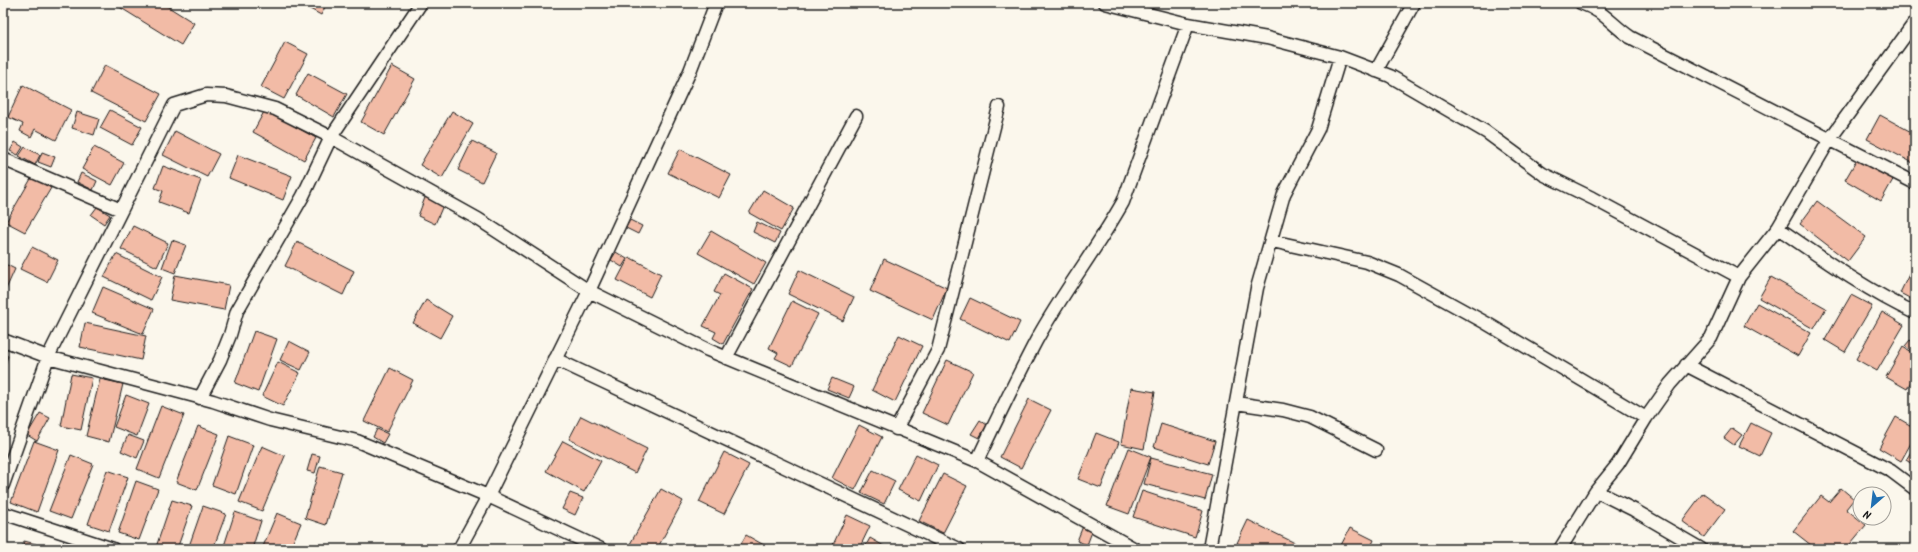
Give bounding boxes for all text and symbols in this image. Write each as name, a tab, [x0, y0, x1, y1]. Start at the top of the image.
north arrow	[1852, 486, 1892, 526]
text: N	[1860, 504, 1875, 524]

